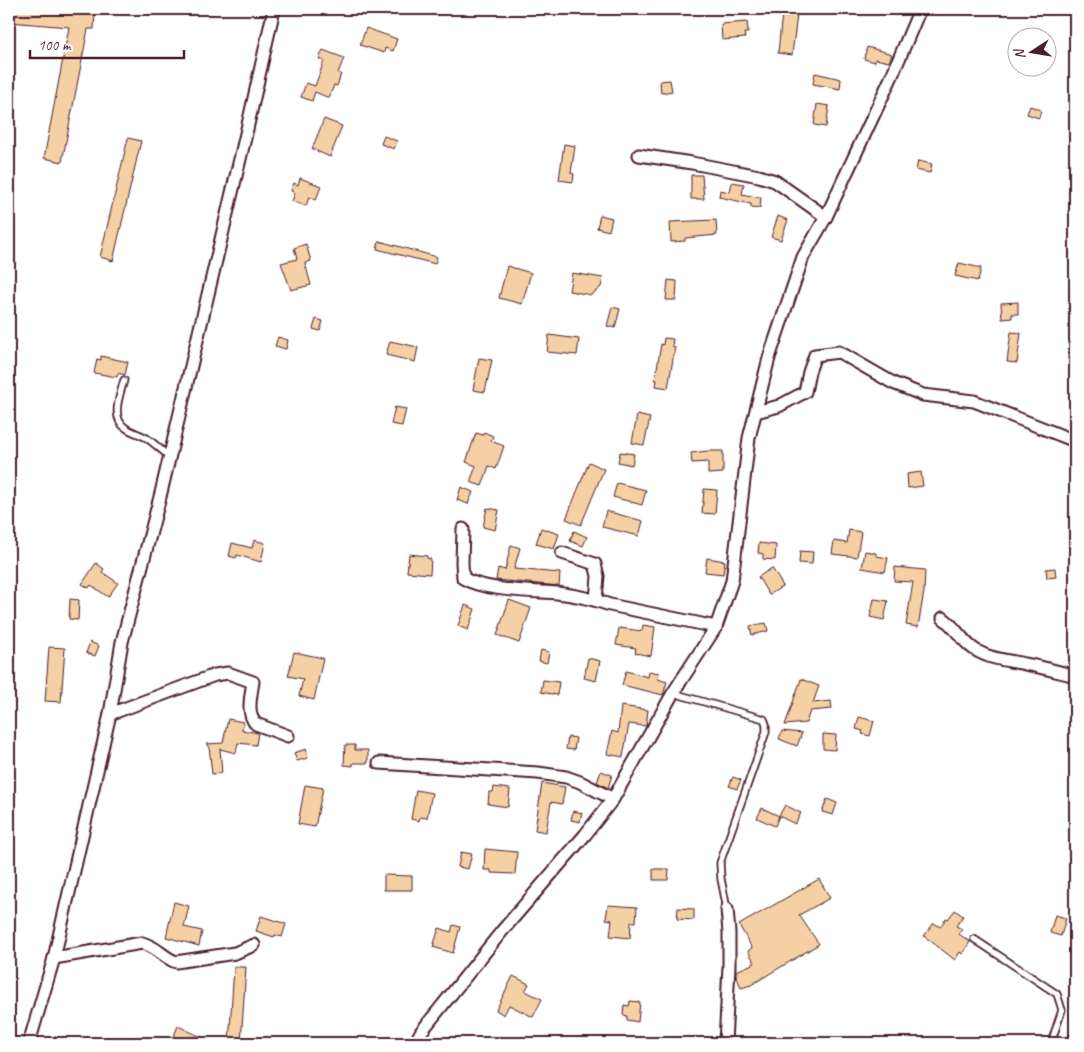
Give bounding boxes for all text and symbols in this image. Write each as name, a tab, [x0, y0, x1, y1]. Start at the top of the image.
scale bar	[30, 28, 184, 60]
north arrow	[1006, 28, 1056, 78]
text: 100 m	[38, 36, 72, 55]
text: N	[1010, 46, 1029, 61]

